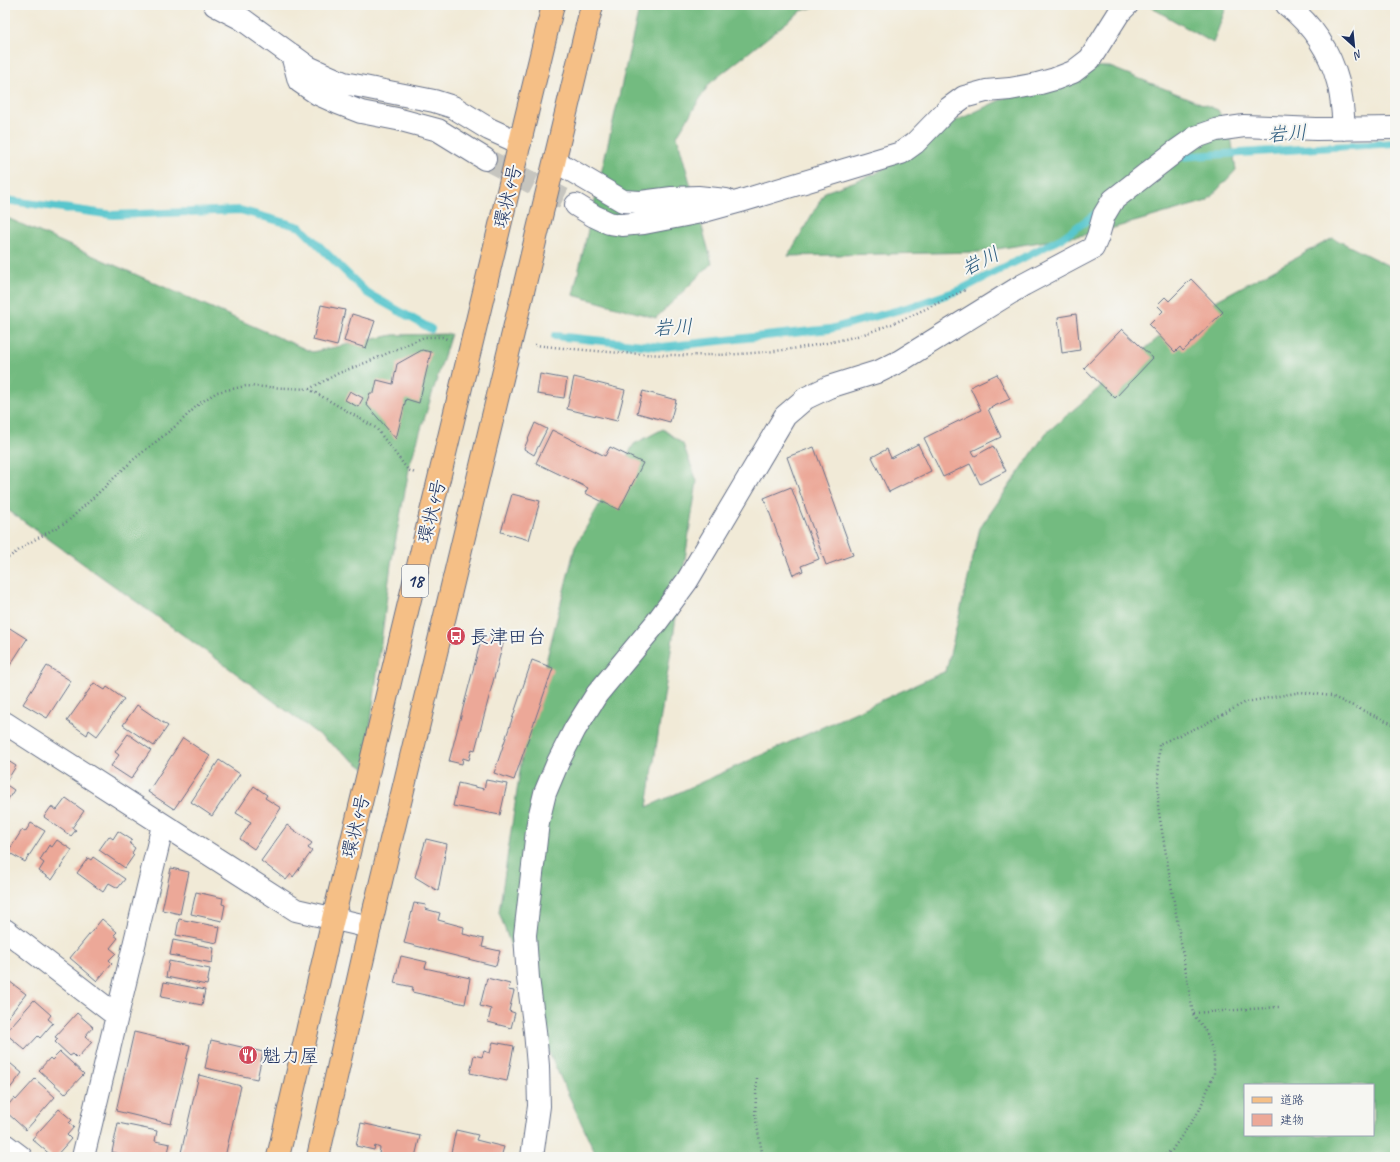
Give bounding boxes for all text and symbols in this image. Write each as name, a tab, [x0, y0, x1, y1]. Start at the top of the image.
north arrow	[1334, 26, 1374, 66]
text: N	[1350, 47, 1365, 64]
water label: 岩川	[1266, 120, 1308, 147]
street label: 環状4号	[488, 162, 528, 231]
water label: 岩川	[957, 241, 1004, 282]
water label: 岩川	[652, 314, 694, 341]
street label: 環状4号	[412, 477, 452, 546]
road number: 18	[402, 565, 428, 597]
bus stop icon: 長津田台	[445, 625, 467, 647]
place label: 長津田台	[470, 625, 546, 649]
street label: 環状4号	[336, 792, 376, 861]
restaurant icon: 魁力屋	[237, 1044, 259, 1066]
place label: 魁力屋	[262, 1044, 319, 1068]
legend	[1244, 1084, 1374, 1136]
text: 道路	[1280, 1092, 1304, 1108]
text: 建物	[1280, 1112, 1304, 1128]

